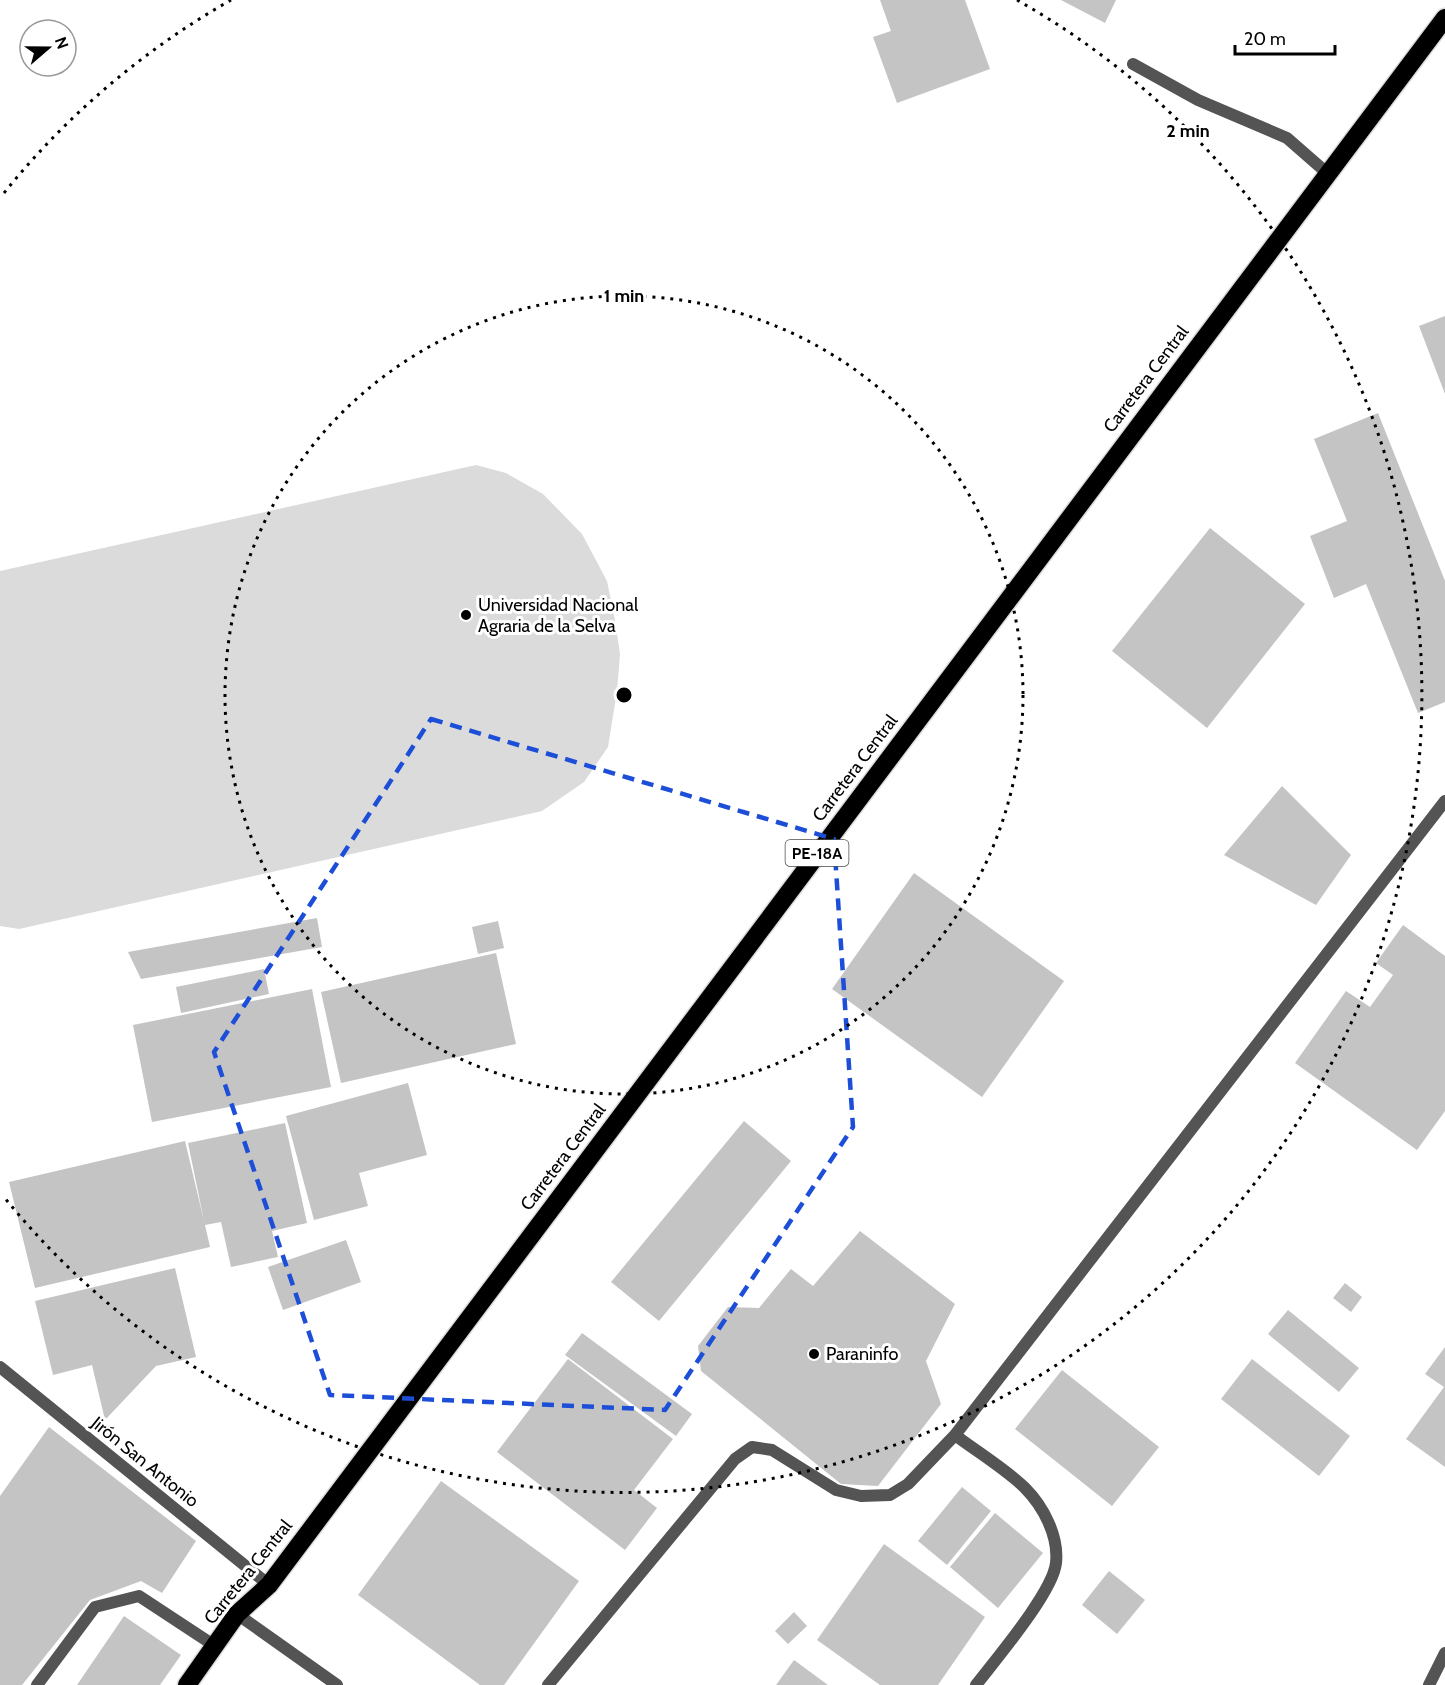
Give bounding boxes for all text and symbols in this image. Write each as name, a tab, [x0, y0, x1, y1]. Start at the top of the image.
north arrow	[18, 18, 78, 78]
scale bar	[1235, 18, 1336, 56]
text: 20 m	[1244, 28, 1286, 50]
text: N	[51, 34, 72, 52]
text: 2 min	[1166, 120, 1210, 142]
text: 1 min	[604, 285, 644, 307]
street label: Carretera Central	[1099, 321, 1194, 437]
place label: Universidad Nacional Agraria de la Selva	[478, 594, 639, 637]
marker: Universidad Nacional Agraria de la Selva	[459, 608, 473, 622]
centre of rings	[614, 685, 634, 705]
street label: Carretera Central	[808, 710, 903, 826]
road number: PE-18A	[786, 840, 848, 866]
street label: Carretera Central	[516, 1099, 611, 1215]
place label: Paraninfo	[826, 1343, 899, 1365]
marker: Paraninfo	[807, 1347, 821, 1361]
street label: Jirón San Antonio	[86, 1411, 203, 1512]
street label: Carretera Central	[199, 1515, 297, 1629]

